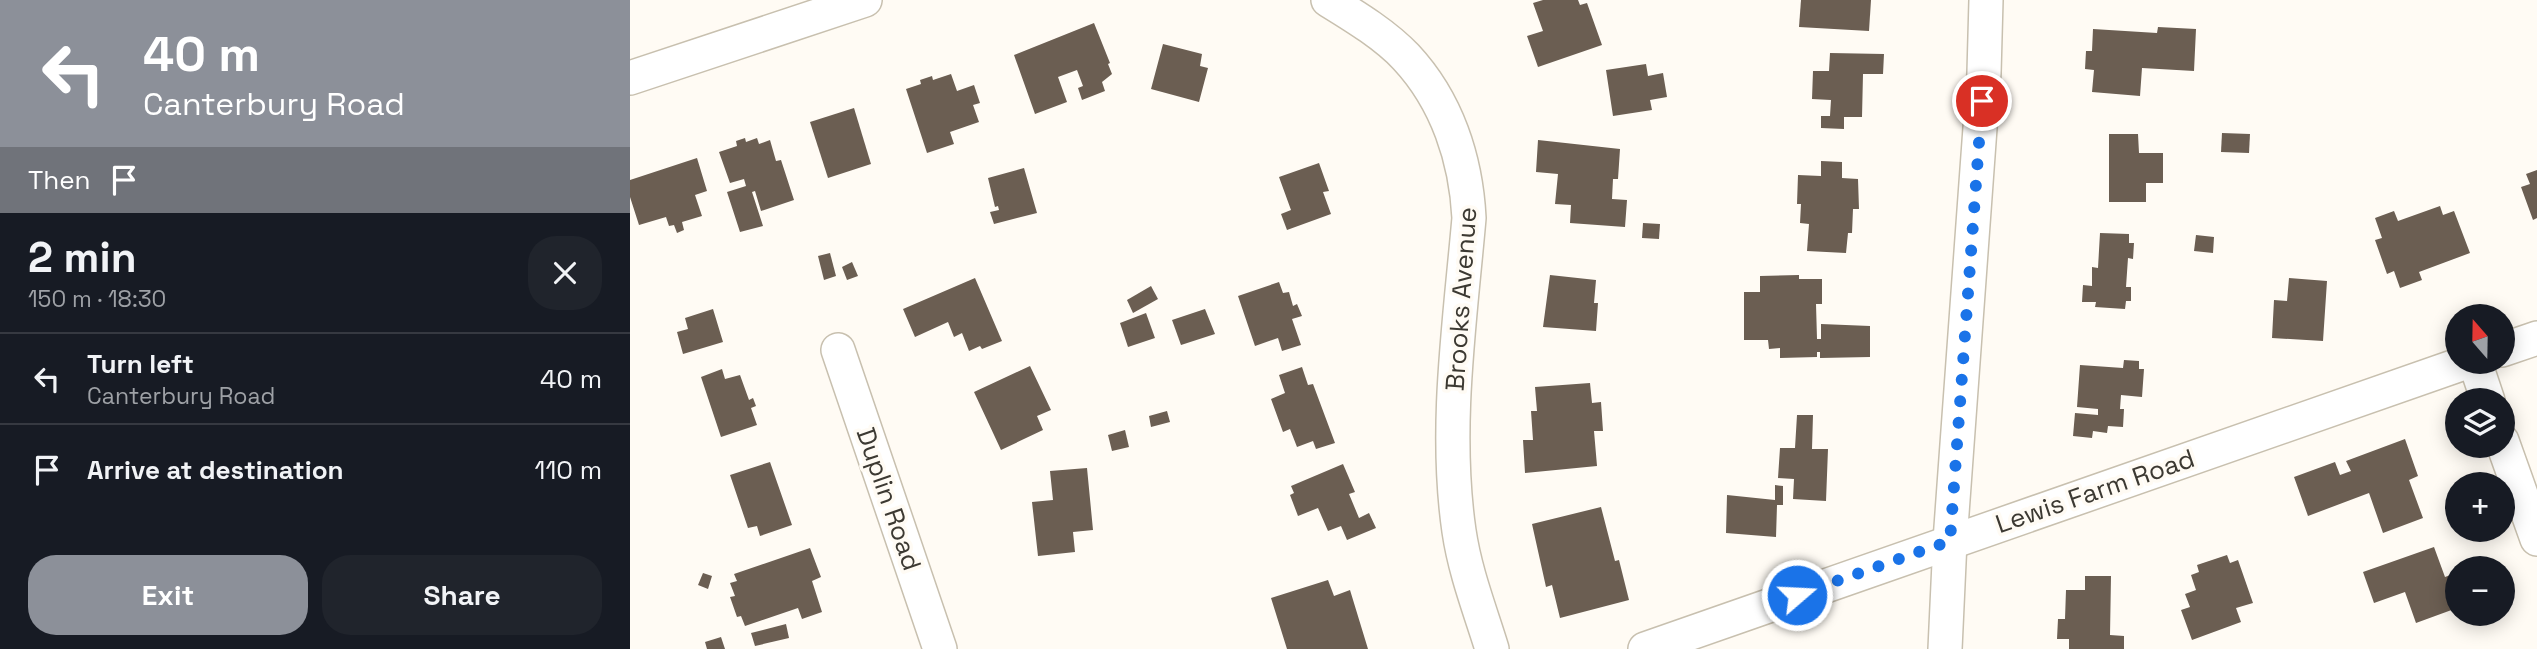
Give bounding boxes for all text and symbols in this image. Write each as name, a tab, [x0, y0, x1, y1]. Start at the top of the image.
text: 40 m	[143, 23, 260, 85]
icon: left	[28, 28, 119, 119]
pin	[1952, 71, 2012, 131]
icon: arrive	[1963, 82, 2001, 120]
text: Canterbury Road	[143, 84, 405, 124]
icon: arrive	[105, 161, 143, 199]
text: Then	[28, 163, 91, 197]
street label: Brooks Avenue	[1438, 206, 1484, 392]
text: 2 min	[28, 231, 137, 284]
button: close	[528, 236, 602, 310]
text: 150 m · 18:30	[28, 284, 166, 314]
north arrow	[2445, 304, 2515, 374]
map controls	[2445, 304, 2515, 626]
text: Turn left	[87, 347, 194, 381]
icon: left	[28, 360, 66, 398]
text: 40 m	[540, 362, 602, 396]
text: Canterbury Road	[87, 381, 275, 411]
button: layers	[2445, 388, 2515, 458]
street label: Duplin Road	[849, 423, 929, 575]
street label: Lewis Farm Road	[1991, 441, 2199, 541]
icon: arrive	[28, 451, 66, 489]
text: Arrive at destination	[87, 453, 344, 487]
text: 110 m	[535, 453, 602, 487]
button: +	[2445, 472, 2515, 542]
button: Exit	[28, 555, 308, 635]
button: Share	[322, 555, 602, 635]
button: −	[2445, 556, 2515, 626]
position arrow	[1760, 558, 1834, 632]

